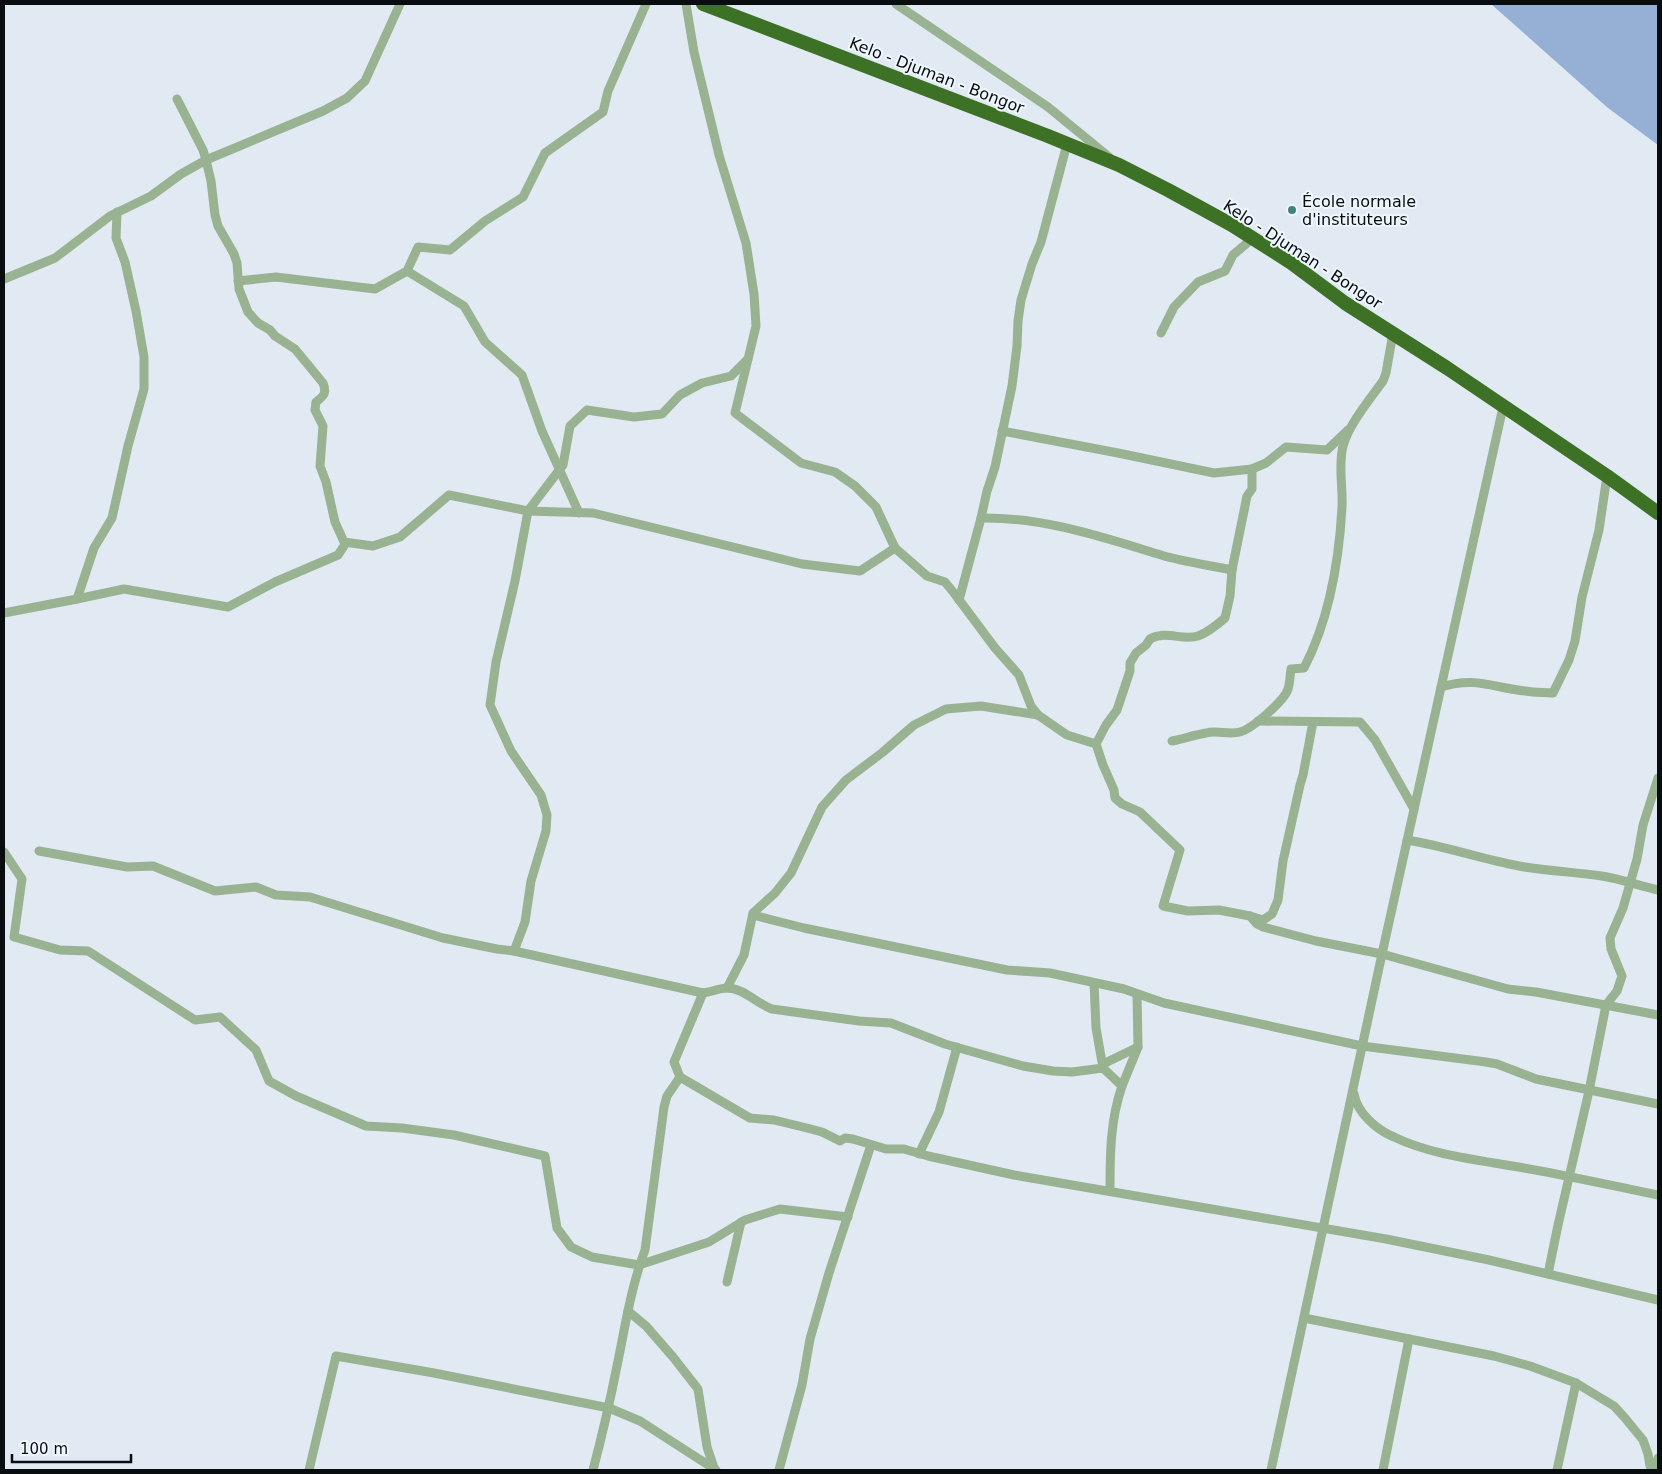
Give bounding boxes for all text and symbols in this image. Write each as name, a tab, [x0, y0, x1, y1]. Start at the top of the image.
street label: Kelo - Djuman - Bongor	[847, 33, 1027, 118]
place label: École normale d'instituteurs	[1302, 192, 1416, 229]
street label: Kelo - Djuman - Bongor	[1220, 196, 1386, 313]
marker: École normale d'instituteurs	[1286, 204, 1298, 216]
scale bar	[12, 1432, 131, 1464]
text: 100 m	[20, 1440, 68, 1458]

